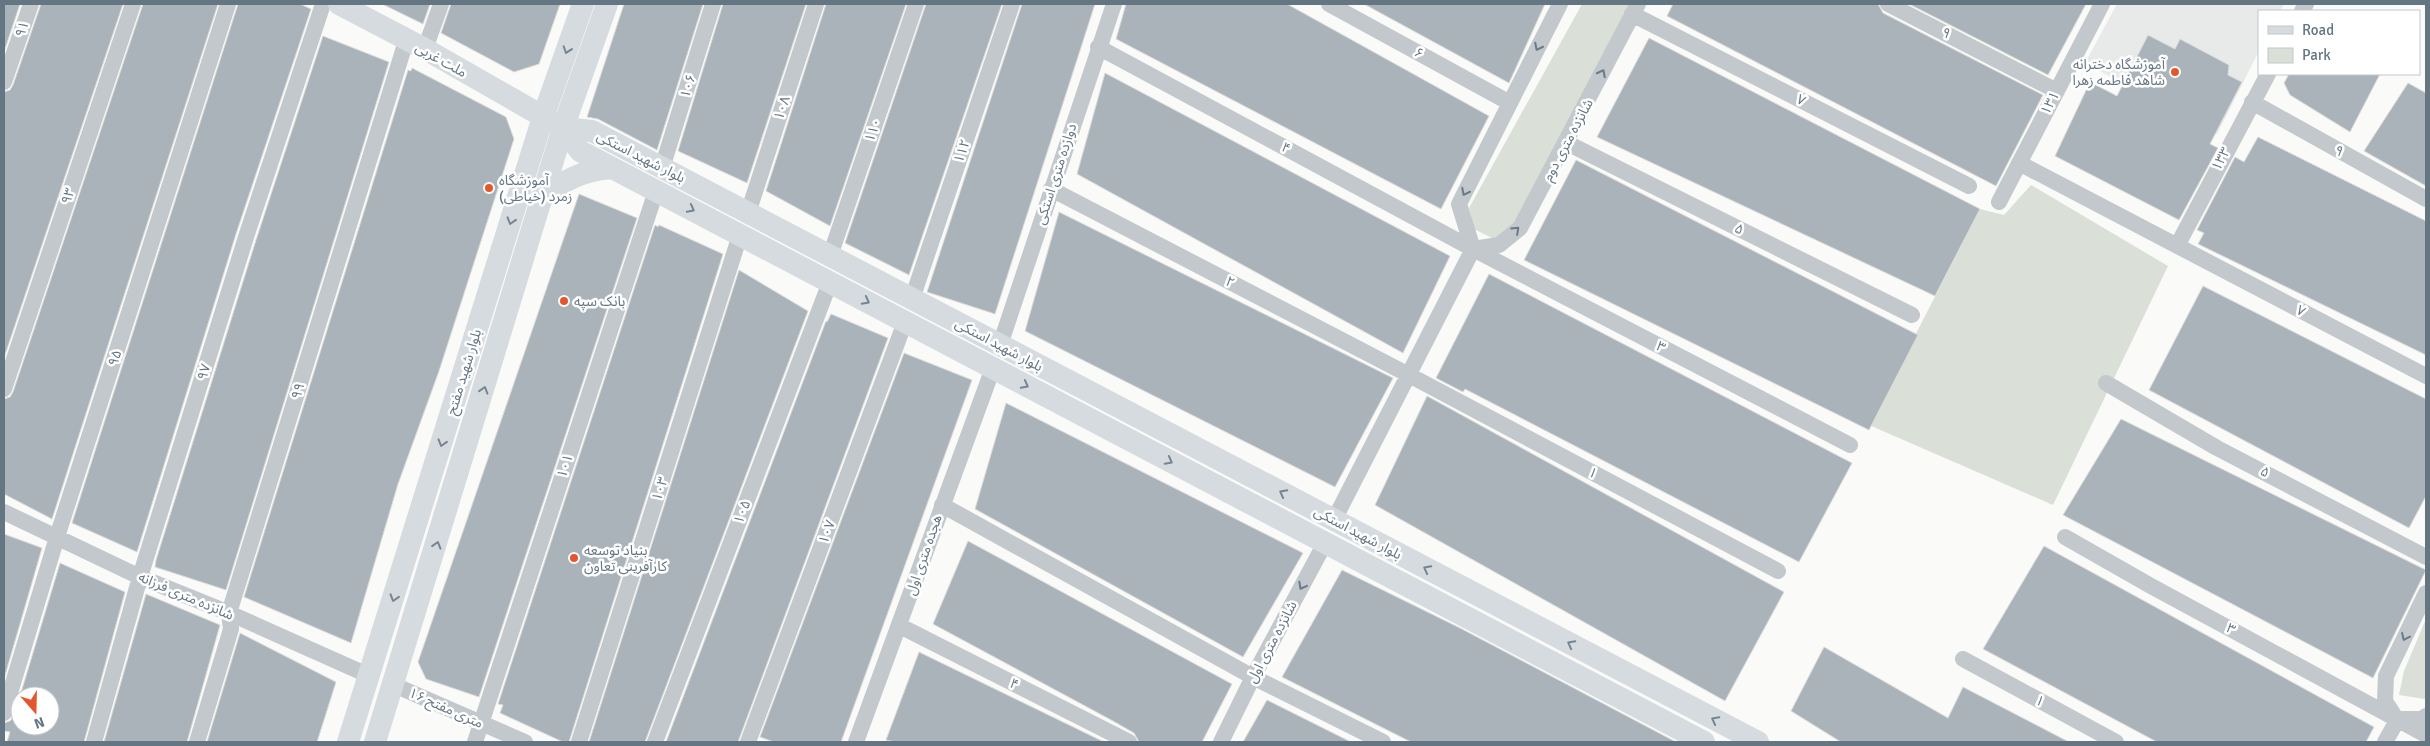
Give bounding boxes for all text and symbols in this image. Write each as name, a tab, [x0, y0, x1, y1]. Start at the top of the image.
legend	[2258, 10, 2420, 75]
street label: ۹۱	[11, 19, 33, 39]
text: Road	[2302, 21, 2334, 39]
street label: ۹	[1939, 24, 1953, 42]
street label: ملت غربی	[412, 39, 470, 81]
one-way arrow	[1534, 42, 1544, 51]
street label: ۶	[1411, 44, 1427, 62]
one-way arrow	[563, 45, 573, 54]
text: Park	[2302, 46, 2331, 64]
place label: آموزشگاه دخترانه شاهد فاطمه زهرا	[2072, 56, 2166, 89]
marker: آموزشگاه دخترانه شاهد فاطمه زهرا	[2169, 66, 2181, 78]
one-way arrow	[1596, 69, 1606, 78]
street label: ۱۰۶	[676, 72, 700, 100]
street label: ۱۳۱	[2037, 88, 2063, 118]
street label: ۷	[1794, 91, 1808, 109]
street label: ۱۰۸	[770, 94, 794, 122]
street label: شانزده متری دوم	[1539, 96, 1599, 185]
street label: ۱۱۰	[861, 116, 885, 144]
street label: دوازده متری استکی	[1032, 121, 1080, 227]
street label: بلوار شهید استکی	[594, 127, 688, 187]
street label: ۱۱۲	[950, 137, 974, 165]
street label: ۴	[1278, 139, 1294, 157]
street label: ۹	[2331, 142, 2347, 160]
street label: ۱۳۳	[2208, 144, 2234, 174]
place label: آموزشگاه زمرد (خیاطی)	[499, 172, 572, 205]
marker: آموزشگاه زمرد (خیاطی)	[483, 182, 495, 194]
street label: ۹۳	[57, 186, 79, 206]
one-way arrow	[1461, 187, 1471, 196]
one-way arrow	[686, 203, 695, 213]
one-way arrow	[507, 216, 517, 225]
street label: ۵	[1732, 220, 1746, 238]
one-way arrow	[1510, 227, 1519, 236]
street label: ۲	[1223, 273, 1237, 291]
place label: بانک سپه	[574, 293, 626, 311]
marker: بانک سپه	[558, 295, 570, 307]
one-way arrow	[861, 295, 870, 305]
street label: ۷	[2293, 302, 2309, 320]
street label: بلوار شهید استکی	[952, 315, 1046, 375]
street label: بلوار شهید مفتح	[443, 327, 487, 417]
street label: ۳	[1653, 338, 1669, 356]
street label: ۹۵	[104, 348, 126, 368]
street label: ۹۷	[194, 362, 214, 382]
one-way arrow	[1020, 379, 1029, 389]
street label: ۹۹	[288, 381, 308, 401]
one-way arrow	[478, 386, 488, 394]
one-way arrow	[438, 438, 448, 447]
street label: ۱۰۱	[553, 452, 577, 480]
one-way arrow	[1164, 455, 1173, 465]
street label: ۵	[2257, 463, 2273, 481]
street label: ۱	[1585, 464, 1601, 482]
street label: ۱۰۳	[648, 475, 672, 503]
one-way arrow	[1279, 489, 1288, 499]
street label: ۱۰۵	[730, 498, 754, 526]
street label: بلوار شهید استکی	[1311, 503, 1405, 563]
street label: هجده متری اول	[902, 512, 946, 598]
street label: ۱۰۷	[815, 518, 839, 546]
one-way arrow	[431, 542, 441, 550]
place label: بنیاد توسعه کارآفرینی تعاون	[584, 542, 667, 575]
marker: بنیاد توسعه کارآفرینی تعاون	[568, 552, 580, 564]
one-way arrow	[1423, 565, 1432, 575]
street label: شانزده متری فرزانه	[136, 568, 236, 624]
one-way arrow	[1298, 581, 1308, 590]
one-way arrow	[390, 594, 400, 602]
street label: شانزده متری اول	[1243, 598, 1301, 686]
street label: ۳	[2223, 620, 2239, 638]
one-way arrow	[2401, 632, 2412, 641]
one-way arrow	[1567, 640, 1576, 650]
street label: ۴	[1007, 675, 1021, 693]
street label: ۱۶ متری مفتح	[405, 684, 486, 734]
north arrow	[10, 686, 60, 736]
street label: ۱	[2032, 692, 2048, 710]
text: N	[32, 713, 47, 732]
one-way arrow	[1711, 716, 1720, 726]

